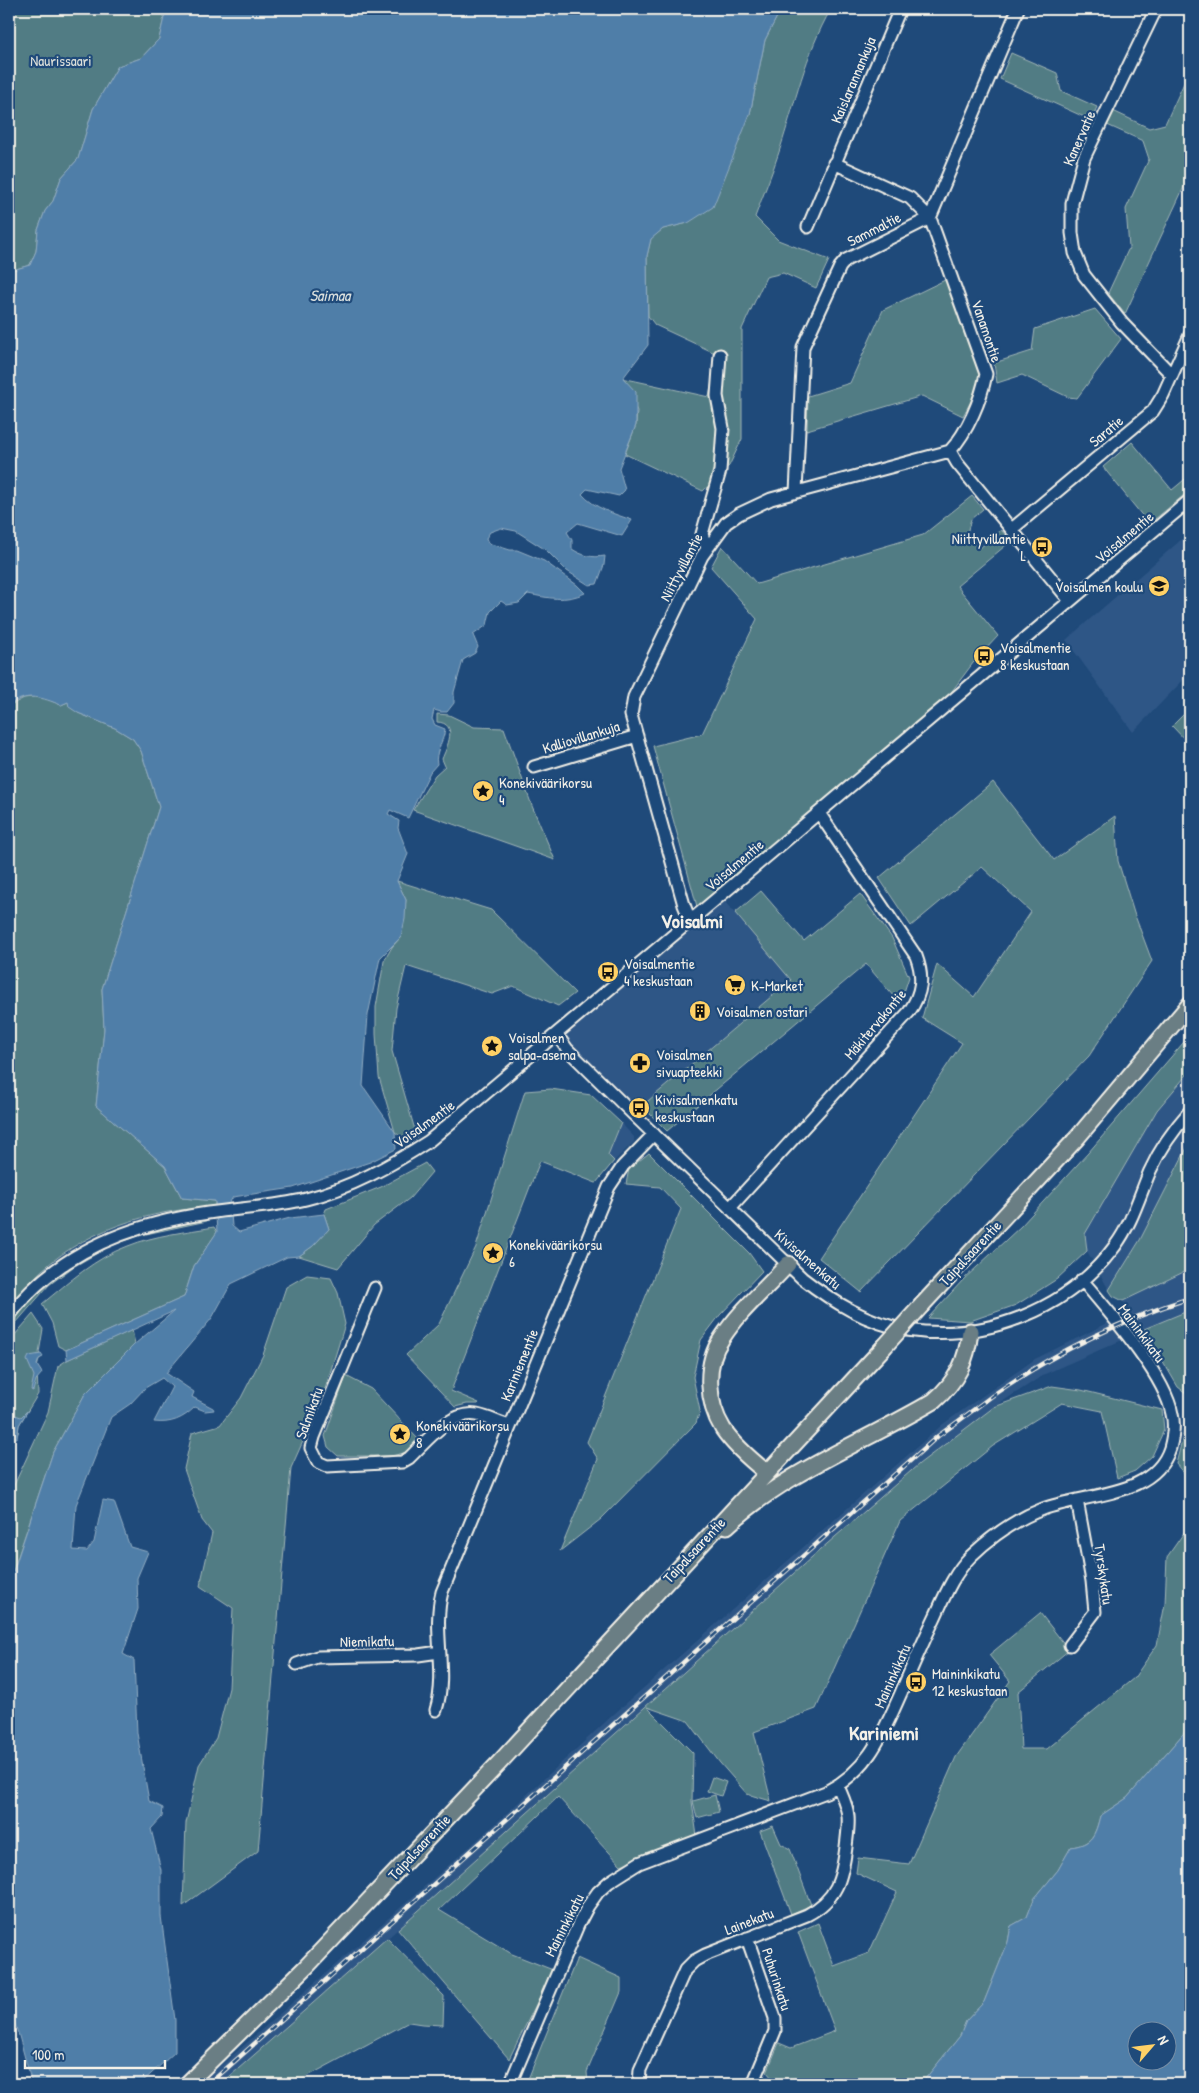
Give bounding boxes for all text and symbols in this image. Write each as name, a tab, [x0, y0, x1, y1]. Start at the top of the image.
street label: Kaislarannankuja	[825, 33, 881, 127]
park label: Naurissaari	[30, 50, 92, 71]
street label: Kanervatie	[1057, 107, 1101, 169]
street label: Sammaltie	[844, 207, 904, 251]
water label: Saimaa	[310, 284, 352, 306]
street label: Vanamontie	[967, 297, 1007, 365]
street label: Saratie	[1084, 410, 1128, 452]
street label: Voisalmentie	[1090, 506, 1158, 568]
place label: Niittyvillantie L	[952, 528, 1026, 566]
street label: Niittyvillantie	[654, 529, 708, 605]
bus stop icon: Niittyvillantie L	[1030, 535, 1054, 559]
school or university icon: Voisalmen koulu	[1147, 574, 1171, 598]
place label: Voisalmen koulu	[1055, 576, 1143, 597]
place label: Voisalmentie 8 keskustaan	[1000, 637, 1071, 675]
bus stop icon: Voisalmentie 8 keskustaan	[972, 644, 996, 668]
street label: Kalliovillankuja	[540, 715, 622, 759]
place label: Konekiväärikorsu 4	[499, 772, 592, 810]
place icon: Konekiväärikorsu 4	[471, 779, 495, 803]
street label: Voisalmentie	[700, 834, 768, 896]
district label: Voisalmi	[661, 907, 723, 934]
place label: Voisalmentie 4 keskustaan	[624, 953, 695, 991]
bus stop icon: Voisalmentie 4 keskustaan	[596, 960, 620, 984]
supermarket icon: K-Market	[723, 973, 747, 997]
place label: K-Market	[751, 975, 804, 996]
street label: Mäkitervakontie	[839, 984, 911, 1064]
building icon: Voisalmen ostari	[688, 999, 712, 1023]
place label: Voisalmen ostari	[716, 1001, 808, 1022]
place label: Voisalmen salpa-asema	[508, 1027, 576, 1065]
place icon: Voisalmen salpa-asema	[480, 1034, 504, 1058]
place label: Voisalmen sivuapteekki	[656, 1044, 722, 1082]
pharmacy icon: Voisalmen sivuapteekki	[628, 1051, 652, 1075]
place label: Kivisalmenkatu keskustaan	[655, 1089, 737, 1127]
street label: Voisalmentie	[389, 1095, 459, 1153]
bus stop icon: Kivisalmenkatu keskustaan	[627, 1096, 651, 1120]
street label: Taipalsaarentie	[934, 1215, 1006, 1291]
street label: Kivisalmenkatu	[770, 1224, 846, 1294]
place label: Konekiväärikorsu 6	[509, 1234, 602, 1272]
place icon: Konekiväärikorsu 6	[481, 1241, 505, 1265]
street label: Maininkikatu	[1114, 1299, 1170, 1367]
street label: Kariniementie	[495, 1326, 543, 1404]
street label: Salmikatu	[290, 1384, 328, 1442]
place label: Konekiväärikorsu 8	[416, 1415, 509, 1453]
place icon: Konekiväärikorsu 8	[388, 1422, 412, 1446]
street label: Taipalsaarentie	[658, 1512, 730, 1588]
street label: Tyrskykatu	[1089, 1542, 1119, 1606]
street label: Niemikatu	[340, 1630, 394, 1652]
street label: Maininkikatu	[869, 1641, 915, 1711]
place label: Maininkikatu 12 keskustaan	[932, 1663, 1008, 1701]
bus stop icon: Maininkikatu 12 keskustaan	[904, 1670, 928, 1694]
district label: Kariniemi	[849, 1719, 919, 1746]
street label: Taipalsaarentie	[383, 1809, 455, 1885]
street label: Maininkikatu	[539, 1890, 589, 1960]
street label: Lainekatu	[722, 1902, 776, 1940]
street label: Puhurinkatu	[757, 1945, 797, 2013]
north arrow	[1126, 2020, 1176, 2070]
text: N	[1154, 2032, 1174, 2048]
scale bar	[25, 2038, 165, 2070]
text: 100 m	[32, 2044, 65, 2065]

